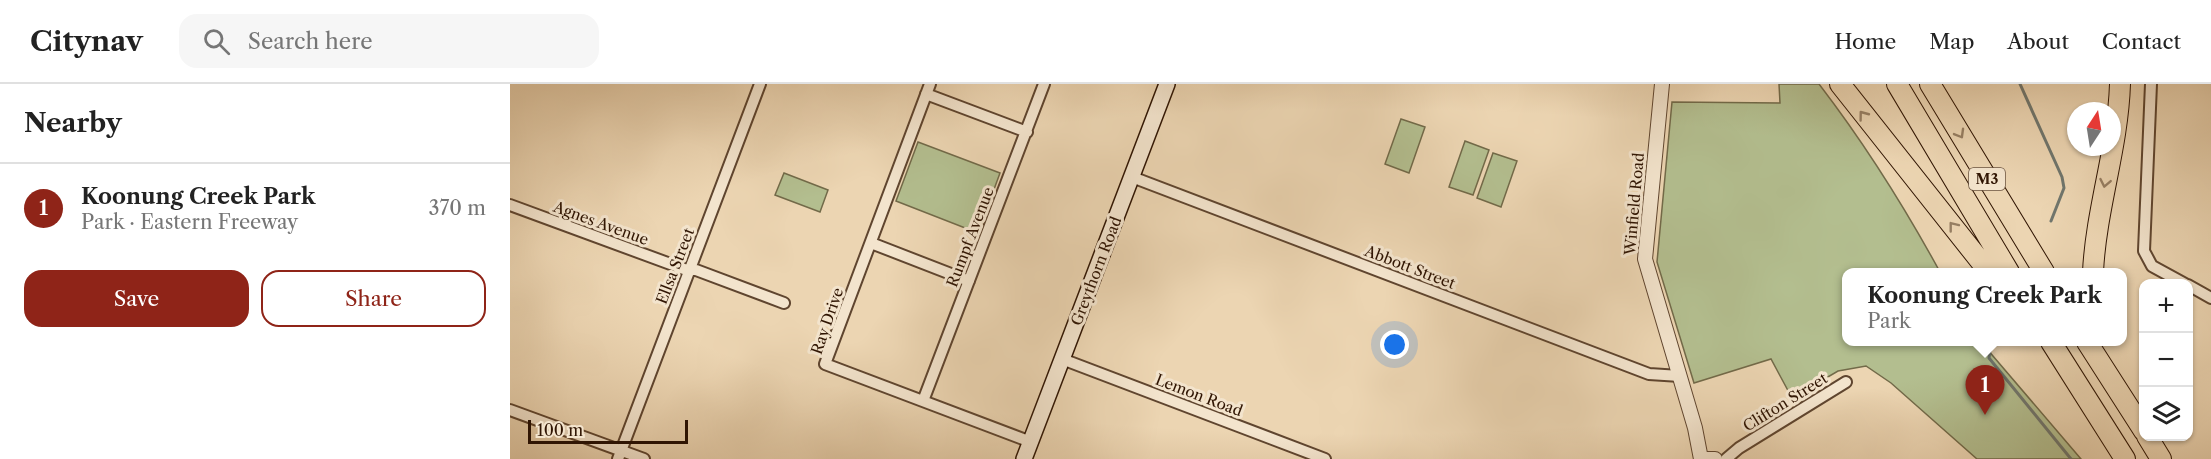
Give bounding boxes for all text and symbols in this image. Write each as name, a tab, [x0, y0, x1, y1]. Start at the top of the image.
search box	[179, 14, 599, 68]
text: Citynav	[30, 24, 143, 58]
icon: search	[200, 25, 233, 58]
text: Search here	[248, 28, 372, 55]
text: Home	[1835, 29, 1896, 54]
text: Map	[1929, 29, 1974, 54]
text: About	[2007, 29, 2069, 54]
text: Contact	[2102, 29, 2181, 54]
north arrow	[2067, 102, 2121, 156]
text: Nearby	[24, 107, 122, 139]
one-way arrow	[1860, 111, 1871, 122]
one-way arrow	[1952, 128, 1964, 138]
street label: Winfield Road	[1620, 152, 1648, 257]
road number: M3	[1969, 168, 2005, 190]
one-way arrow	[2099, 178, 2112, 188]
text: Koonung Creek Park	[81, 183, 316, 210]
street label: Rumpf Avenue	[942, 184, 998, 290]
text: 1	[39, 196, 48, 220]
text: 370 m	[429, 196, 486, 220]
street label: Agnes Avenue	[550, 197, 651, 249]
text: Park · Eastern Freeway	[81, 210, 298, 234]
street label: Greythorn Road	[1066, 214, 1126, 328]
one-way arrow	[1949, 222, 1960, 233]
street label: Ellsa Street	[652, 225, 698, 307]
street label: Abbott Street	[1361, 241, 1459, 293]
popup	[1842, 268, 2127, 346]
button: Save	[24, 270, 249, 327]
button: Share	[261, 270, 486, 327]
map controls	[2139, 279, 2193, 441]
button: +	[2139, 279, 2193, 333]
text: Koonung Creek Park	[1867, 282, 2102, 309]
street label: Ray Drive	[807, 285, 847, 357]
text: Park	[1867, 309, 1911, 333]
your location	[1380, 330, 1409, 359]
button: −	[2139, 333, 2193, 387]
pin: 1	[1966, 366, 2004, 415]
street label: Clifton Street	[1739, 368, 1831, 436]
street label: Lemon Road	[1153, 370, 1245, 420]
button: layers	[2139, 387, 2193, 441]
scale bar	[528, 417, 688, 444]
text: 100 m	[537, 420, 583, 440]

